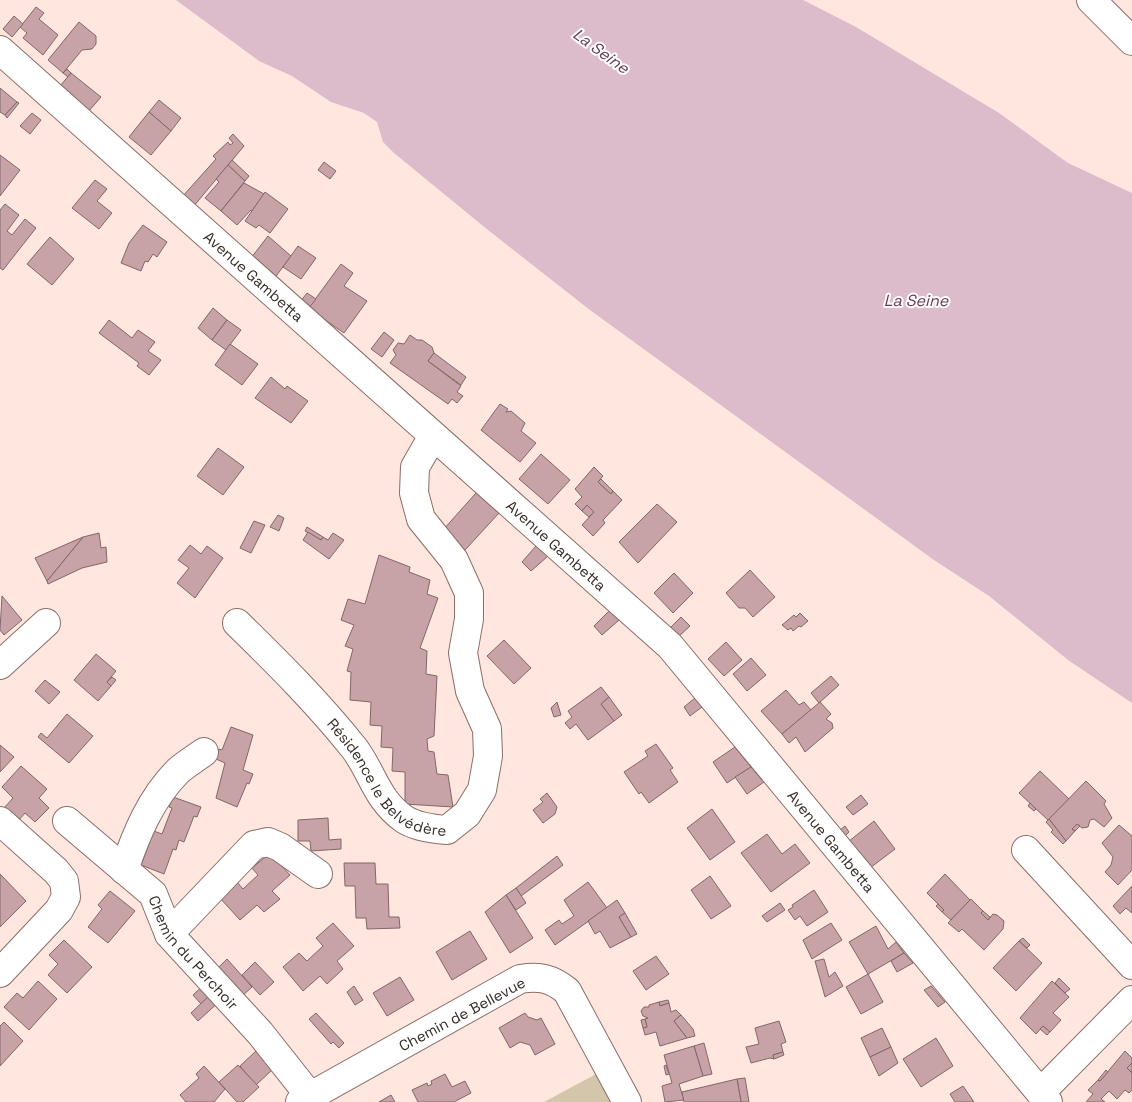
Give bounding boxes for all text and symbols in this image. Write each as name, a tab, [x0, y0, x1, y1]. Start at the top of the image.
water label: La Seine	[569, 24, 634, 79]
street label: Avenue Gambetta	[200, 227, 308, 326]
water label: La Seine	[884, 290, 949, 311]
street label: Avenue Gambetta	[503, 496, 611, 595]
street label: Résidence le Belvédère	[324, 714, 447, 839]
street label: Avenue Gambetta	[784, 786, 880, 896]
street label: Chemin du Perchoir	[145, 893, 243, 1014]
street label: Chemin de Bellevue	[395, 973, 529, 1055]

